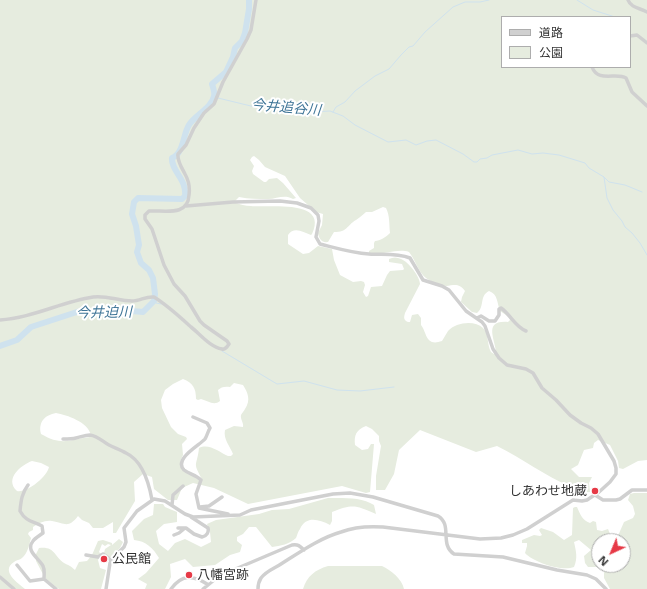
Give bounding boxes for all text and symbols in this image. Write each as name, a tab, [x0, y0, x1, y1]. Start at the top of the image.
legend	[501, 16, 631, 68]
text: 道路	[539, 24, 563, 41]
text: 公園	[539, 44, 563, 61]
water label: 今井追谷川	[250, 97, 322, 119]
water label: 今井迫川	[76, 304, 132, 322]
place label: しあわせ地蔵	[509, 483, 587, 499]
marker: しあわせ地蔵	[590, 486, 600, 496]
north arrow	[591, 533, 631, 573]
place label: 公民館	[112, 551, 151, 567]
text: N	[595, 553, 611, 570]
marker: 公民館	[99, 554, 109, 564]
place label: 八幡宮跡	[197, 567, 249, 583]
marker: 八幡宮跡	[184, 570, 194, 580]

